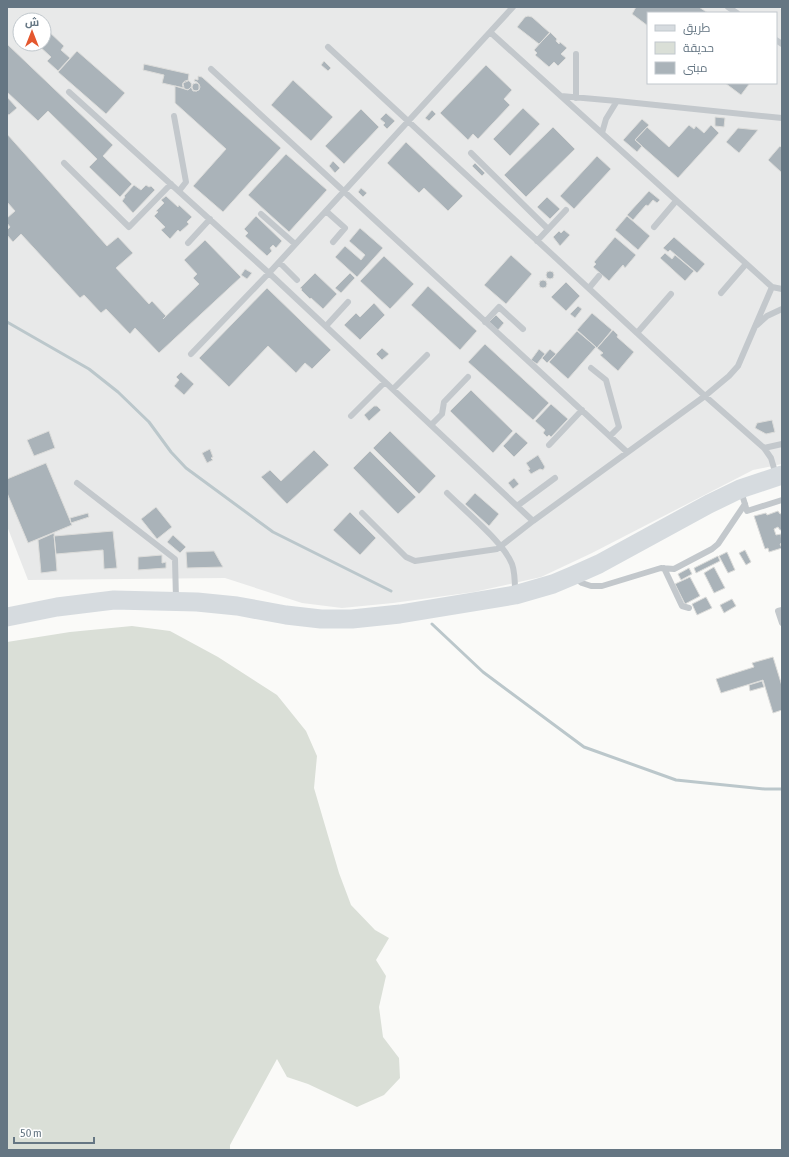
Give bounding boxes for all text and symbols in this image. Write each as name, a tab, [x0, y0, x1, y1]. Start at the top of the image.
north arrow	[12, 12, 52, 52]
legend	[647, 12, 777, 84]
text: ش	[25, 16, 39, 29]
text: طريق	[683, 21, 711, 35]
text: حديقة	[683, 41, 714, 55]
text: مبنى	[683, 61, 708, 75]
scale bar	[14, 1119, 94, 1145]
text: 50 m	[20, 1126, 42, 1140]

